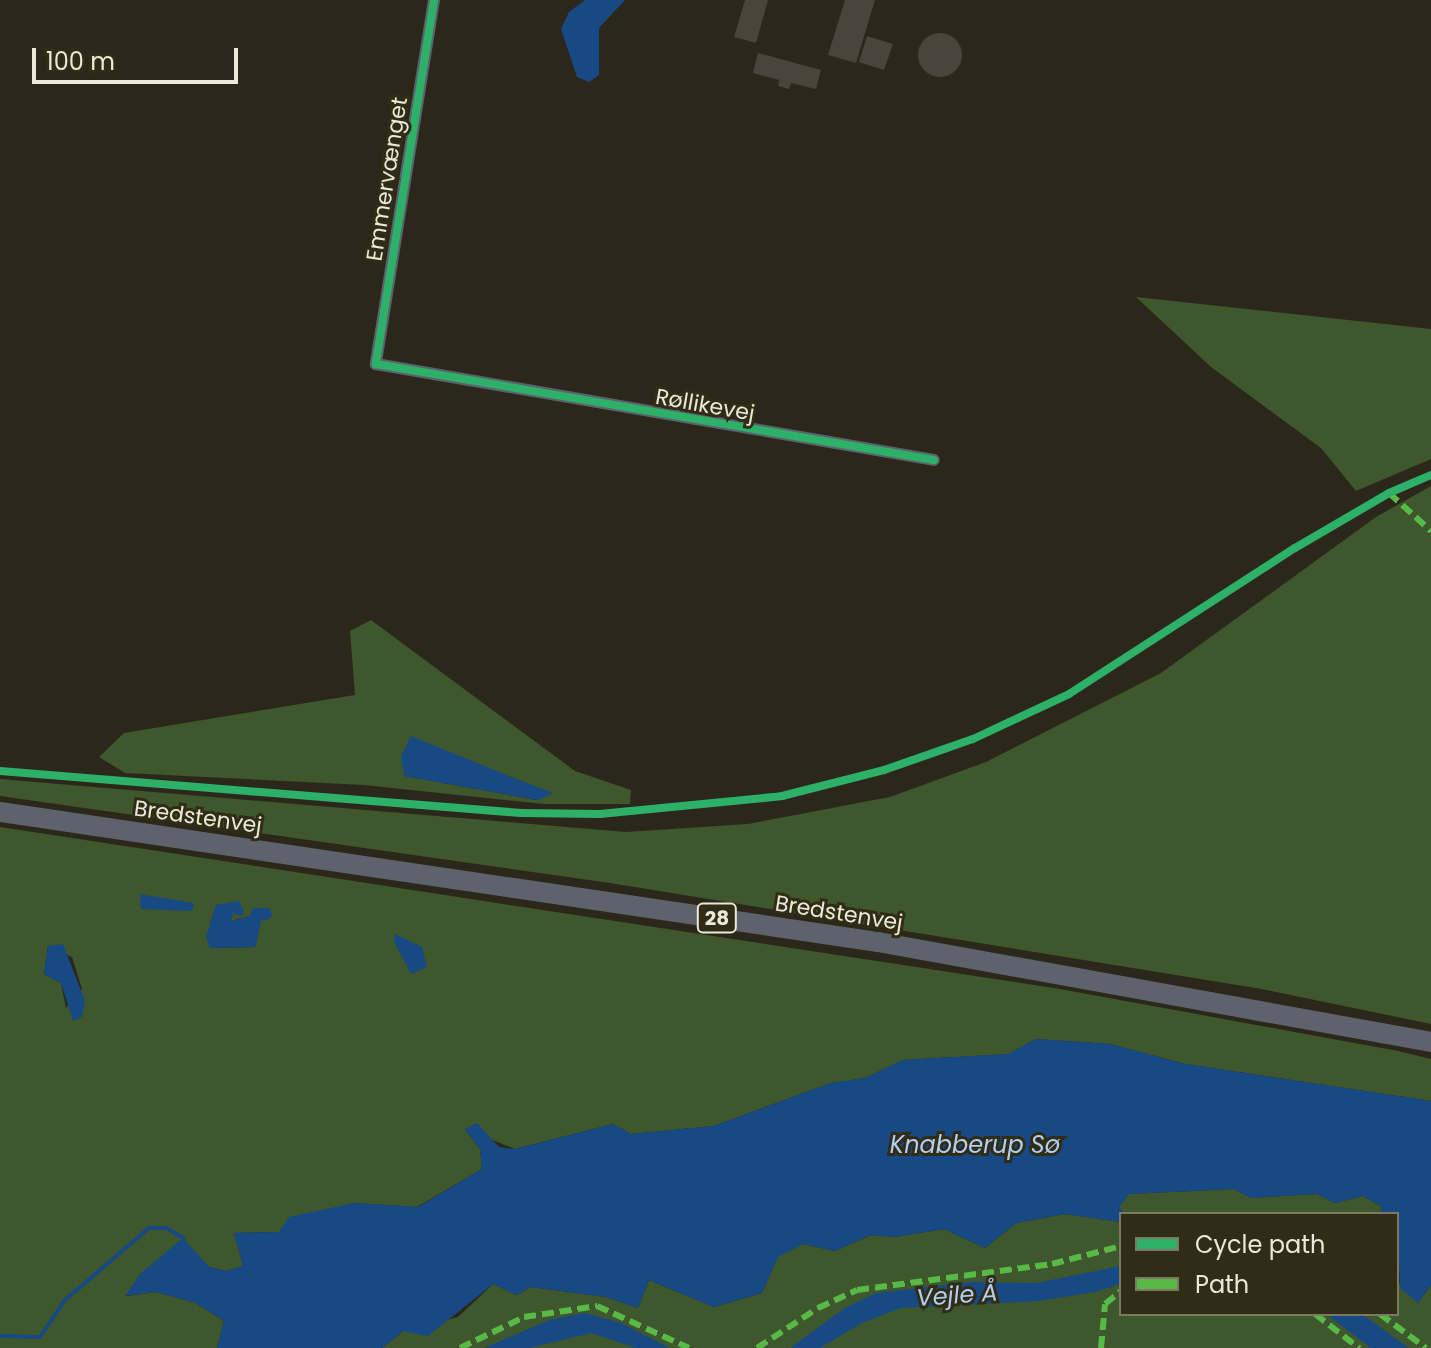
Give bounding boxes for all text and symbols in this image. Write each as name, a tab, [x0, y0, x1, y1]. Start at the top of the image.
scale bar	[36, 32, 242, 82]
text: 100 m	[46, 45, 115, 78]
street label: Emmervænget	[361, 95, 413, 263]
street label: Røllikevej	[653, 383, 757, 427]
street label: Bredstenvej	[132, 795, 264, 839]
street label: Bredstenvej	[773, 890, 905, 936]
road number: 28	[695, 902, 739, 934]
water label: Knabberup Sø	[890, 1131, 1060, 1159]
legend	[1119, 1212, 1399, 1316]
text: Cycle path	[1195, 1228, 1325, 1261]
text: Path	[1195, 1268, 1249, 1301]
water label: Vejle Å	[916, 1278, 998, 1312]

